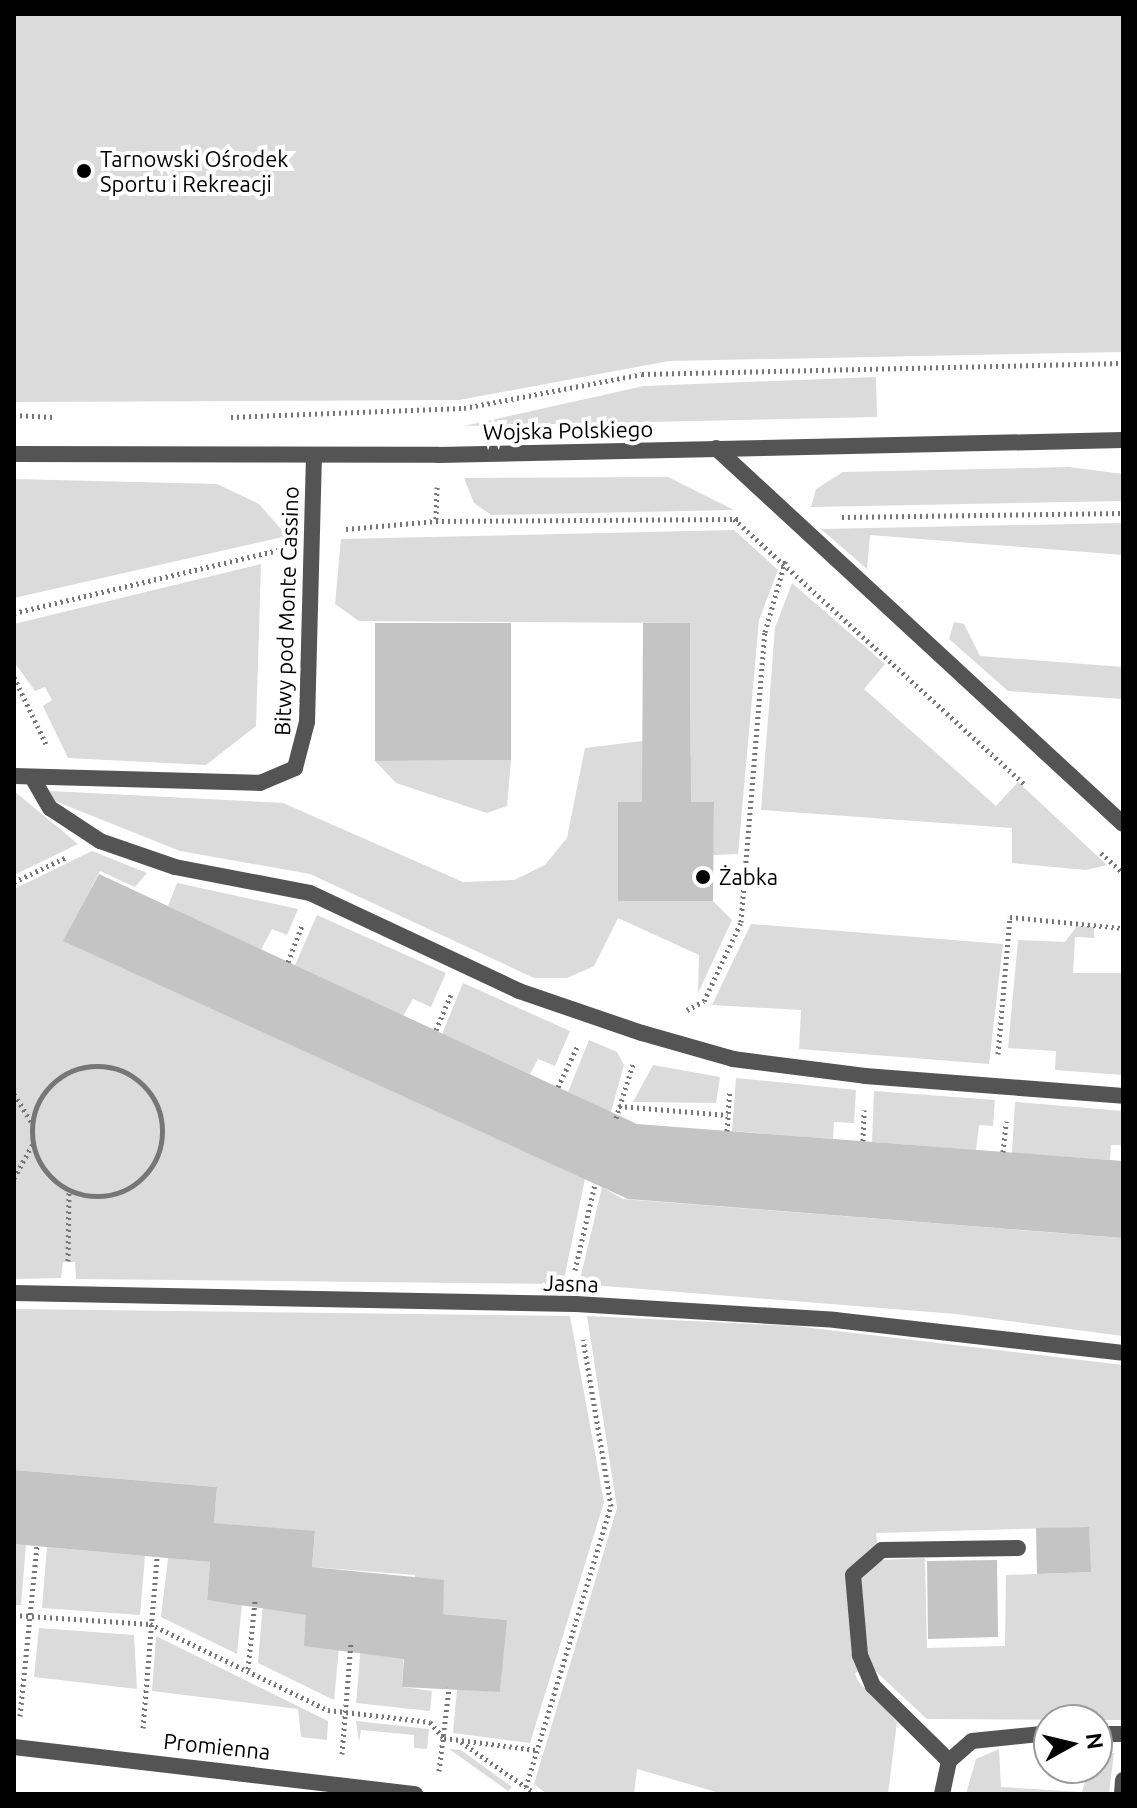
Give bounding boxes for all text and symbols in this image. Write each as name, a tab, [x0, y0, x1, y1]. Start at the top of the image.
place label: Tarnowski Ośrodek Sportu i Rekreacji	[100, 145, 288, 196]
marker: Tarnowski Ośrodek Sportu i Rekreacji	[75, 162, 93, 180]
street label: Wojska Polskiego	[483, 415, 653, 445]
street label: Bitwy pod Monte Cassino	[268, 486, 304, 736]
place label: Żabka	[719, 864, 778, 890]
marker: Żabka	[694, 868, 712, 886]
street label: Jasna	[543, 1269, 599, 1297]
north arrow	[1033, 1704, 1113, 1784]
street label: Promienna	[162, 1727, 272, 1765]
text: N	[1082, 1731, 1109, 1751]

